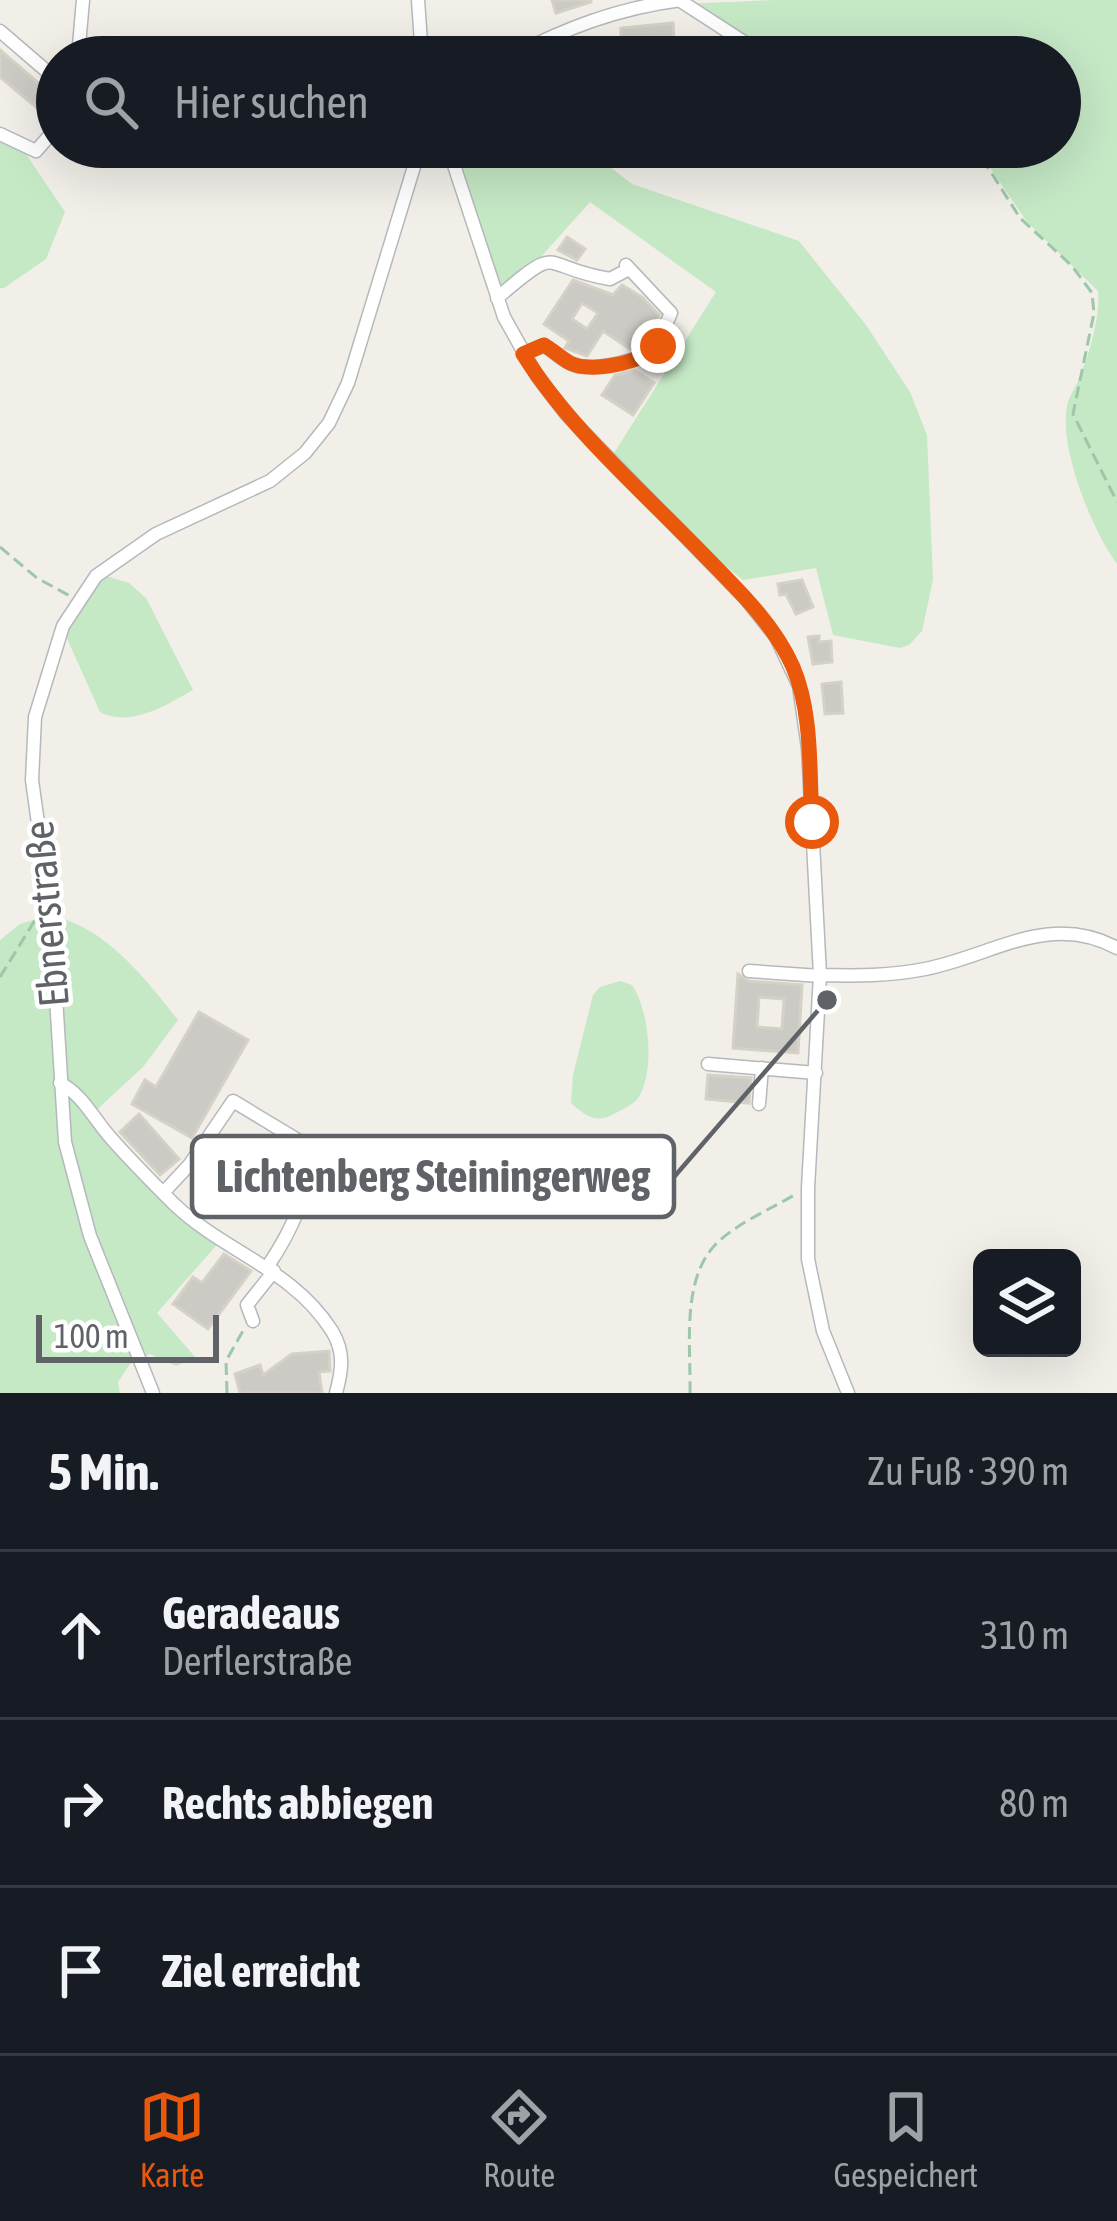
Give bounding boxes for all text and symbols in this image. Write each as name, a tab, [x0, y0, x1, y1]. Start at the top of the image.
search box	[36, 36, 1081, 168]
icon: search	[78, 69, 144, 135]
text: Hier suchen	[174, 76, 369, 128]
route end	[631, 319, 685, 373]
route start	[785, 795, 839, 849]
street label: Ebnerstraße	[14, 819, 78, 1009]
callout: Lichtenberg Steiningerweg	[192, 1136, 674, 1217]
text: Lichtenberg Steiningerweg	[216, 1150, 651, 1202]
map controls	[973, 1249, 1081, 1357]
button: layers	[973, 1249, 1081, 1357]
scale bar	[36, 1309, 219, 1362]
text: 100 m	[54, 1317, 129, 1355]
text: 5 Min.	[48, 1442, 159, 1501]
text: Zu Fuß · 390 m	[867, 1449, 1069, 1493]
text: Geradeaus	[162, 1587, 340, 1639]
icon: ahead	[48, 1602, 114, 1668]
text: 310 m	[981, 1613, 1069, 1657]
text: Derflerstraße	[162, 1639, 352, 1683]
icon: right	[48, 1770, 114, 1836]
text: Rechts abbiegen	[162, 1777, 433, 1829]
text: 80 m	[999, 1781, 1069, 1825]
icon: arrive	[48, 1938, 114, 2004]
text: Ziel erreicht	[162, 1945, 360, 1997]
tab: Karte	[139, 2084, 205, 2194]
tab: Route	[483, 2084, 555, 2194]
tab: Gespeichert	[833, 2084, 978, 2194]

